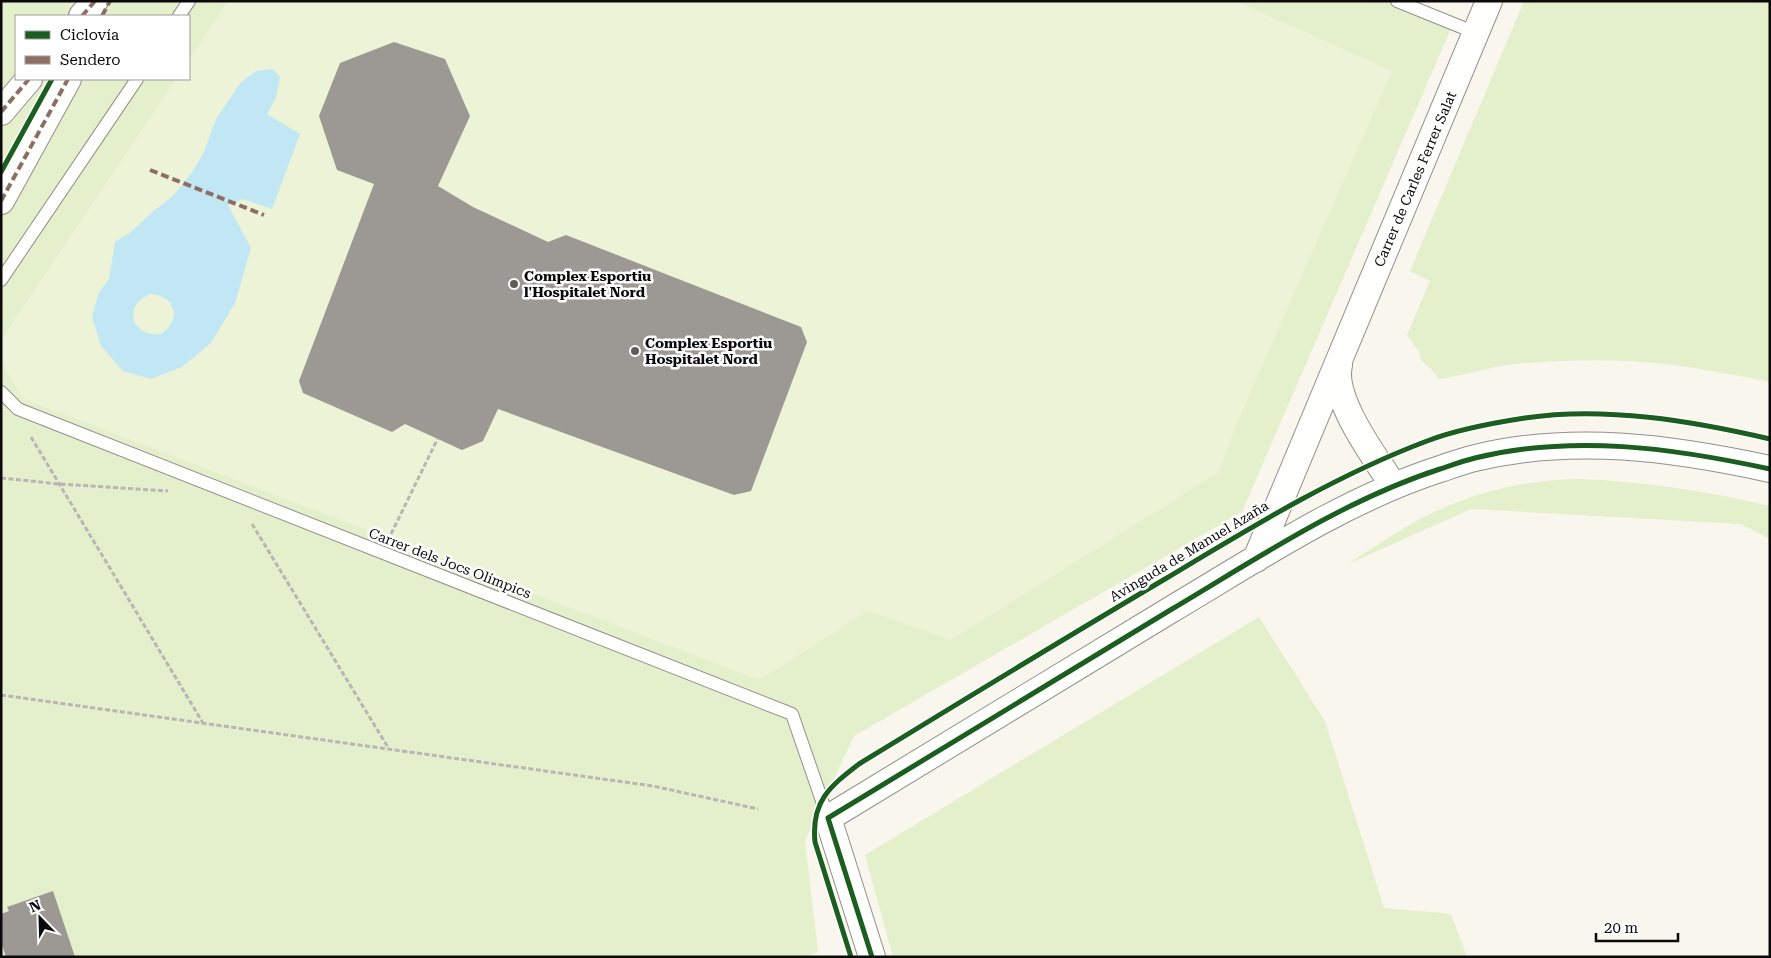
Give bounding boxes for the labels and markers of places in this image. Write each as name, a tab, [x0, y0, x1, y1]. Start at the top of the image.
place label: Complex Esportiu l'Hospitalet Nord	[524, 268, 651, 300]
marker: Complex Esportiu l'Hospitalet Nord	[508, 278, 520, 290]
place label: Complex Esportiu Hospitalet Nord	[645, 335, 772, 367]
marker: Complex Esportiu Hospitalet Nord	[629, 345, 641, 357]

